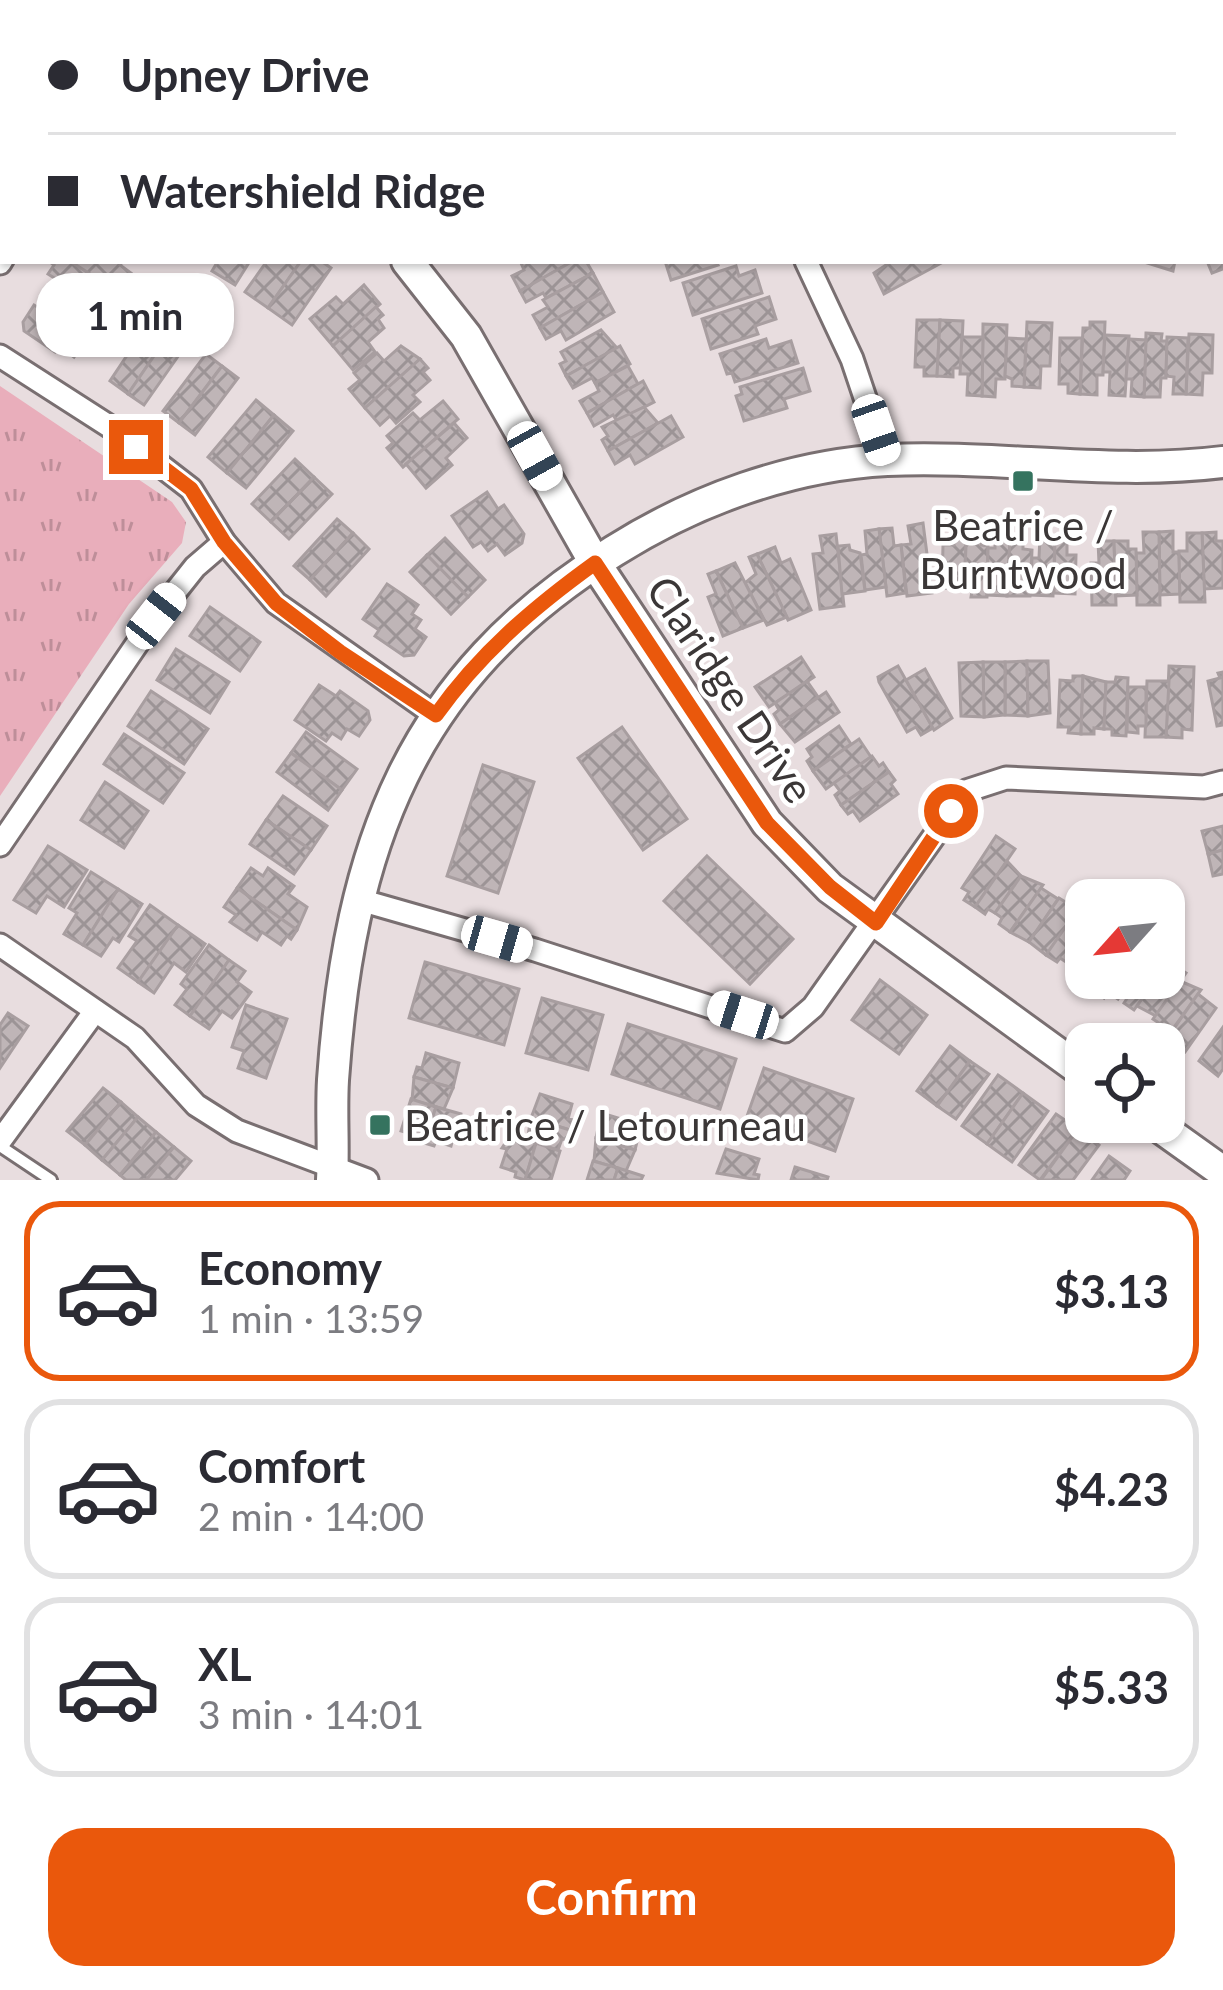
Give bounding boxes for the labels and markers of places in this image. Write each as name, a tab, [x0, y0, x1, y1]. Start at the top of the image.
marker: Beatrice / Burntwood	[1010, 468, 1036, 494]
place label: Beatrice / Burntwood	[919, 500, 1127, 598]
place label: Beatrice / Letourneau	[404, 1100, 806, 1150]
marker: Beatrice / Letourneau	[367, 1112, 393, 1138]

